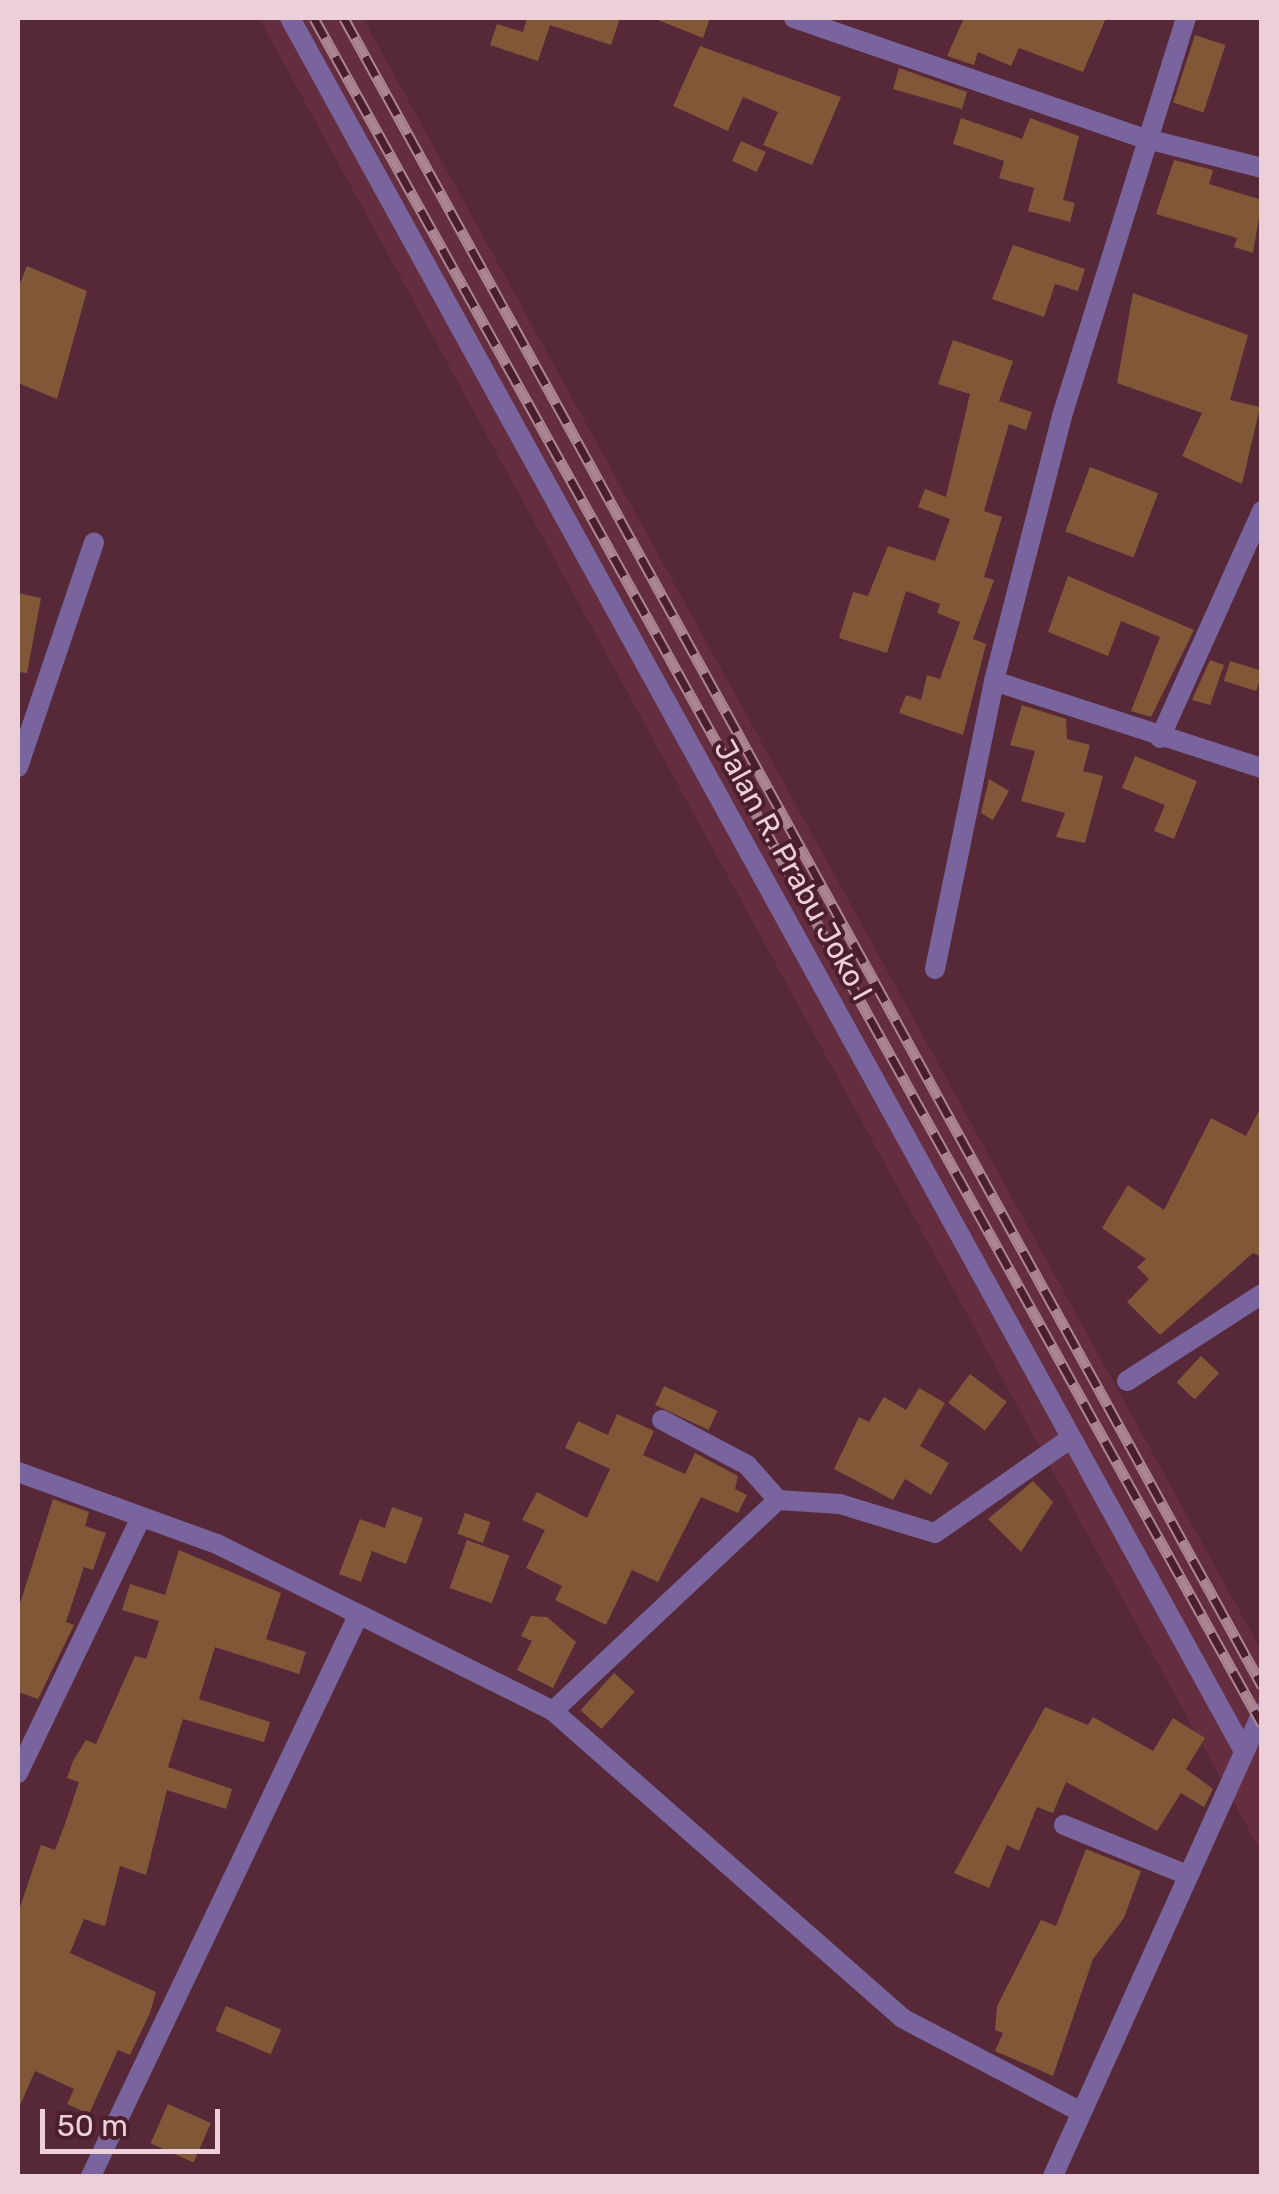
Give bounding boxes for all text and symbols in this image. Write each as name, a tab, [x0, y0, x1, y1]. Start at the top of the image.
street label: Jalan R. Prabu Joko I	[706, 733, 880, 1007]
scale bar	[45, 2089, 225, 2151]
text: 50 m	[57, 2108, 128, 2144]

